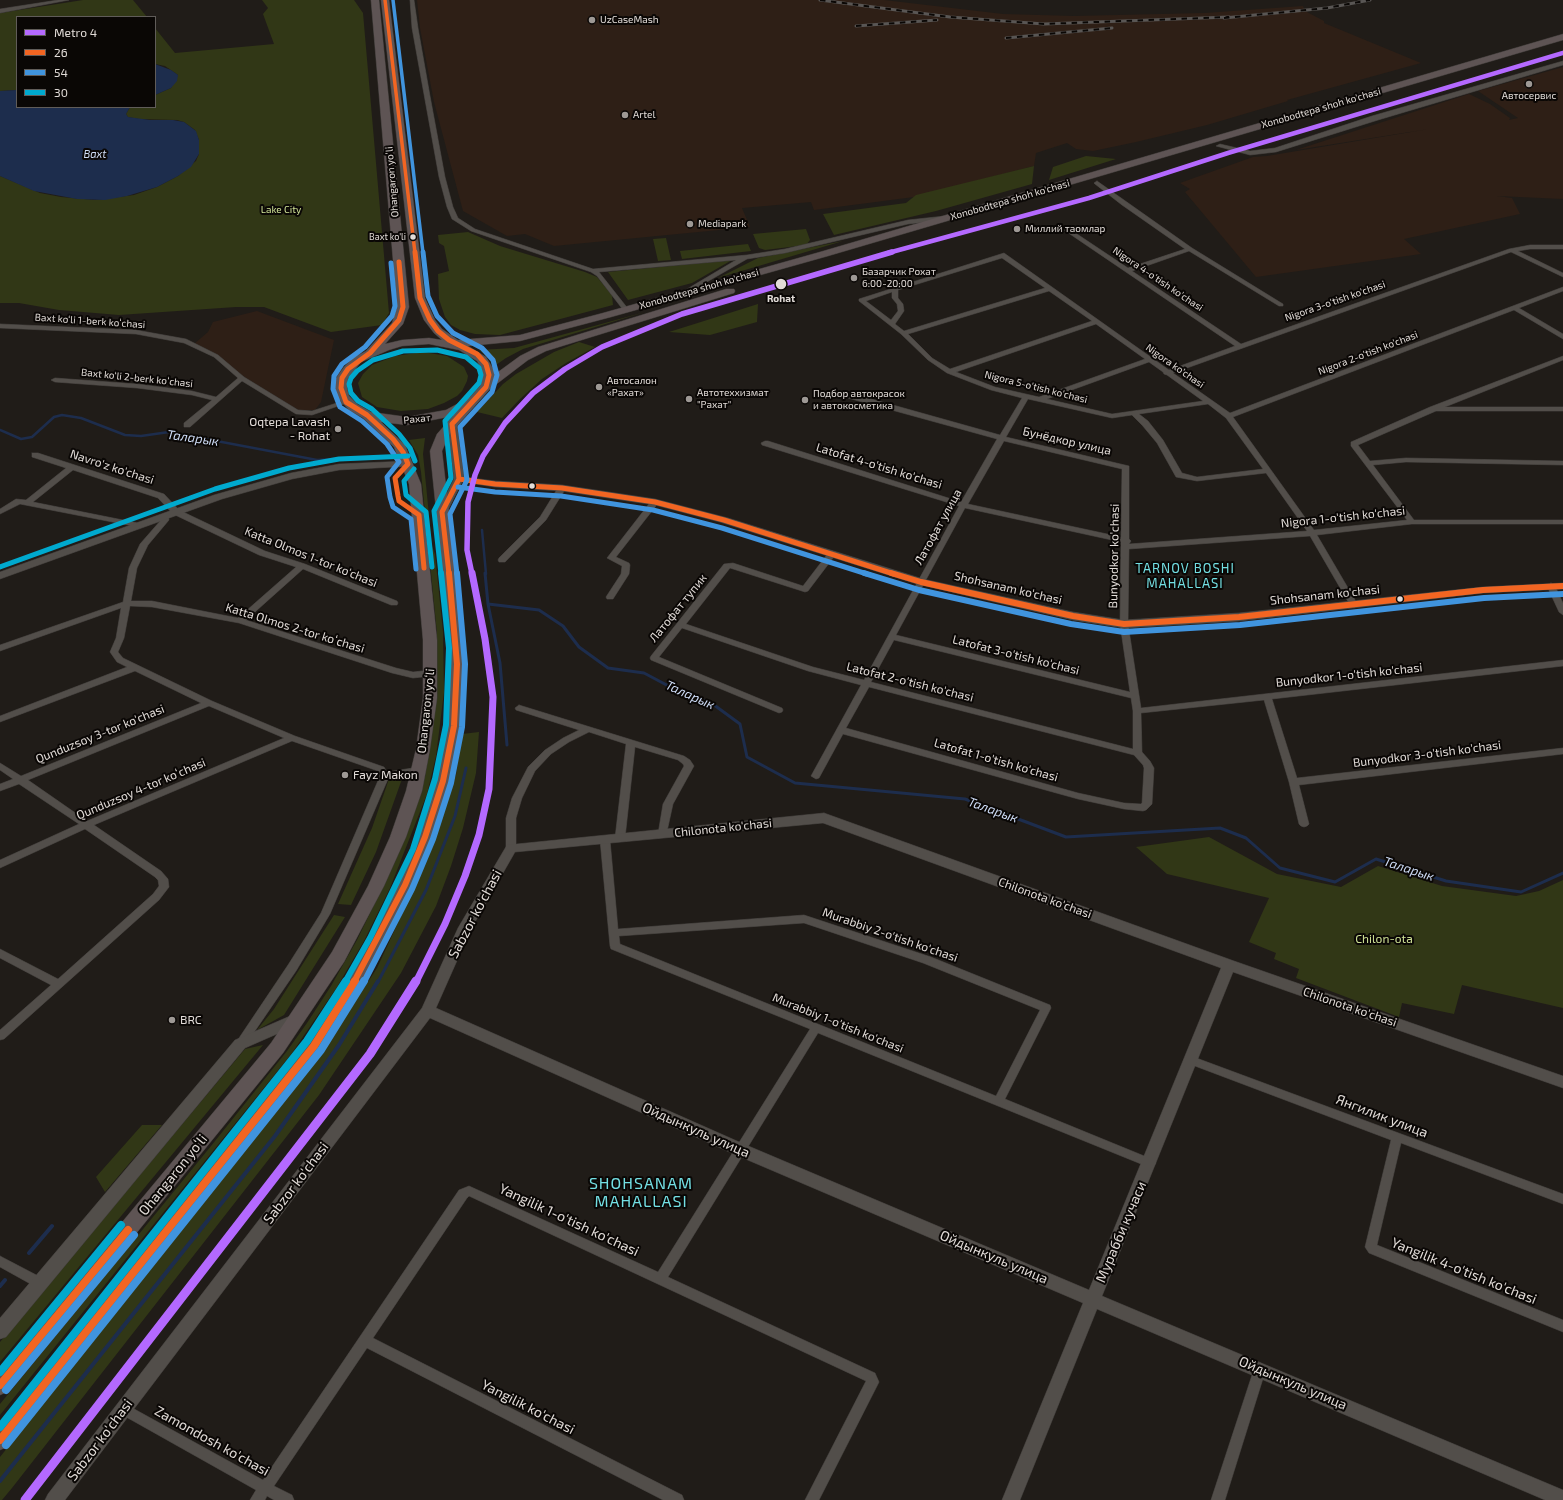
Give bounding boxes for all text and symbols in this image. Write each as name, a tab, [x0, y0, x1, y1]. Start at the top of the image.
place label: UzCaseMash	[600, 14, 659, 26]
marker: UzCaseMash	[587, 15, 597, 25]
legend	[16, 16, 156, 108]
text: Metro 4	[54, 25, 97, 39]
text: 26	[54, 45, 68, 59]
text: 54	[54, 65, 68, 79]
marker: Автосервис	[1524, 79, 1534, 89]
text: 30	[54, 85, 68, 99]
street label: Xonobodtepa shoh ko'chasi	[1260, 85, 1382, 131]
place label: Автосервис	[1502, 90, 1556, 102]
place label: Artel	[633, 109, 655, 121]
marker: Artel	[620, 110, 630, 120]
street label: Ohangaron yoʻli	[383, 146, 401, 218]
water label: Baхt	[83, 147, 107, 161]
street label: Xonobodtepa shoh ko'chasi	[949, 177, 1071, 223]
park label: Lake City	[261, 204, 301, 216]
place label: Mediapark	[698, 218, 746, 230]
marker: Mediapark	[685, 219, 695, 229]
place label: Миллий таомлар	[1025, 223, 1105, 235]
marker: Миллий таомлар	[1012, 224, 1022, 234]
place label: Baxt ko'li	[369, 232, 406, 242]
marker: Baxt ko'li	[408, 232, 418, 242]
street label: Nigora 4-o'tish ko'chasi	[1111, 244, 1205, 314]
street label: Xonobodtepa shoh ko'chasi	[638, 266, 760, 312]
place label: Базарчик Рохат 6:00-20:00	[862, 266, 936, 290]
marker: Базарчик Рохат 6:00-20:00	[849, 273, 859, 283]
marker: Rohat	[774, 277, 788, 291]
street label: Nigora 3-o'tish ko'chasi	[1283, 278, 1387, 324]
place label: Rohat	[767, 293, 795, 305]
street label: Baxt ko‘li 1-berk koʻchasi	[34, 311, 146, 331]
street label: Nigora 2-o'tish ko'chasi	[1317, 328, 1419, 378]
street label: Nigora ko'chasi	[1143, 341, 1207, 391]
street label: Baxt ko‘li 2-berk koʻchasi	[80, 366, 194, 390]
street label: Nigora 5-o'tish ko'chasi	[983, 368, 1089, 406]
place label: Автосалон «Рахат»	[607, 375, 657, 398]
marker: Автосалон «Рахат»	[594, 382, 604, 392]
place label: Автотеххизмат "Рахат"	[697, 387, 769, 410]
place label: Подбор автокрасок и автокосметика	[813, 388, 905, 412]
marker: Автотеххизмат "Рахат"	[684, 394, 694, 404]
marker: Подбор автокрасок и автокосметика	[800, 395, 810, 405]
street label: Рахат	[403, 412, 431, 426]
place label: Oqtepa Lavash - Rohat	[249, 415, 330, 443]
marker: Oqtepa Lavash - Rohat	[333, 424, 343, 434]
street label: Бунёдкор улица	[1021, 424, 1113, 458]
water label: Таларык	[166, 427, 220, 449]
street label: Latofat 4-o'tish ko'chasi	[814, 440, 944, 492]
street label: Navro'z ko'chasi	[68, 447, 156, 487]
unlabelled marker	[527, 481, 537, 491]
street label: Латофат улица	[911, 487, 965, 567]
street label: Bunyodkor ko'chasi	[1106, 503, 1122, 609]
street label: Nigora 1-o'tish ko'chasi	[1280, 503, 1406, 531]
street label: Katta Olmos 1-tor ko'chasi	[242, 524, 380, 590]
district label: TARNOV BOSHI MAHALLASI	[1135, 561, 1235, 592]
street label: Shohsanam ko'chasi	[953, 569, 1063, 607]
street label: Латофат тупик	[646, 571, 710, 645]
street label: Shohsanam ko'chasi	[1269, 582, 1381, 608]
unlabelled marker	[1395, 594, 1405, 604]
street label: Katta Olmos 2-tor koʻchasi	[224, 600, 366, 656]
street label: Latofat 3-o'tish ko'chasi	[951, 632, 1081, 678]
street label: Latofat 2-o'tish ko'chasi	[845, 659, 975, 705]
street label: Bunyodkor 1-o'tish ko'chasi	[1275, 660, 1423, 690]
street label: Ohangaron yoʻli	[414, 668, 438, 754]
water label: Таларык	[663, 677, 717, 713]
street label: Qunduzsoy 3-tor ko'chasi	[33, 702, 167, 766]
street label: Latofat 1-o'tish ko'chasi	[932, 735, 1060, 785]
street label: Bunyodkor 3-o'tish ko'chasi	[1352, 738, 1502, 770]
street label: Qunduzsoy 4-tor koʻchasi	[74, 755, 208, 823]
place label: Fayz Makon	[353, 768, 418, 782]
marker: Fayz Makon	[340, 770, 350, 780]
water label: Таларык	[966, 794, 1020, 826]
street label: Chilonota ko'chasi	[673, 816, 773, 840]
water label: Таларык	[1382, 854, 1436, 884]
street label: Sabzor ko'chasi	[445, 867, 505, 961]
street label: Chilonota ko'chasi	[996, 874, 1094, 922]
street label: Murabbiy 2-o'tish ko'chasi	[820, 905, 960, 965]
park label: Chilon-ota	[1355, 932, 1413, 946]
street label: Chilonota ko'chasi	[1301, 984, 1399, 1030]
street label: Murabbiy 1-o'tish ko'chasi	[770, 990, 906, 1056]
place label: BRC	[180, 1013, 202, 1027]
marker: BRC	[167, 1015, 177, 1025]
street label: Янгилик улица	[1334, 1091, 1430, 1141]
street label: Ойдынкуль улица	[640, 1099, 752, 1161]
street label: Ohangaron yoʻli	[135, 1131, 211, 1219]
street label: Sabzor ko'chasi	[260, 1139, 332, 1227]
district label: SHOHSANAM MAHALLASI	[589, 1174, 693, 1212]
street label: Мурабби кучаси	[1092, 1179, 1150, 1285]
street label: Yangilik 1-o'tish ko'chasi	[496, 1180, 642, 1260]
street label: Ойдынкуль улица	[937, 1227, 1051, 1287]
street label: Yangilik 4-o'tish ko'chasi	[1389, 1234, 1539, 1308]
street label: Ойдынкуль улица	[1236, 1353, 1350, 1413]
street label: Yangilik ko'chasi	[478, 1376, 578, 1438]
street label: Sabzor ko'chasi	[64, 1396, 136, 1484]
street label: Zamondosh ko'chasi	[152, 1402, 272, 1480]

